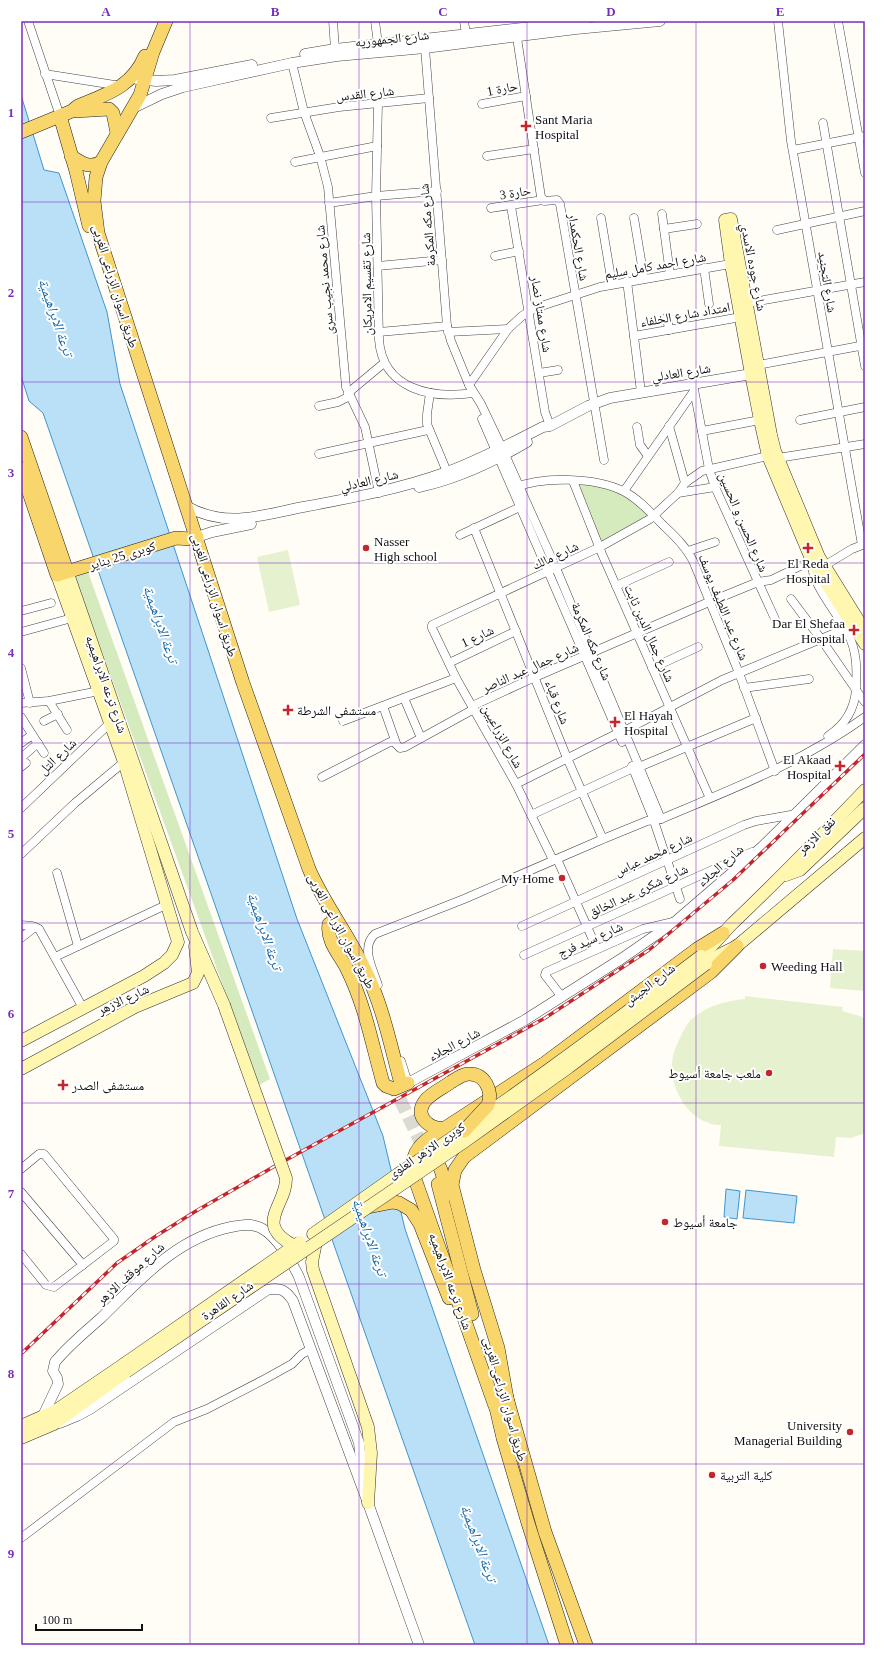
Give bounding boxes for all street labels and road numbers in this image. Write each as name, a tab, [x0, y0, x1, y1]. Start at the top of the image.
street label: شارع الجمهوريه	[354, 27, 430, 52]
street label: حارة 1	[485, 78, 519, 100]
street label: شارع القدس	[335, 83, 395, 106]
street label: شارع مكه المكرمة	[416, 183, 441, 267]
street label: حارة 3	[498, 183, 532, 203]
street label: شارع الحكمدار	[563, 211, 592, 282]
street label: طريق اسوان الزراعى الغربى	[89, 222, 141, 350]
street label: شارع جوده الاسدي	[734, 222, 769, 313]
street label: شارع محمد نجيب سرى	[312, 224, 339, 335]
street label: شارع تقسيم الامريكان	[358, 232, 377, 336]
street label: شارع احمد كامل سليم	[603, 249, 707, 284]
street label: شارع التجنيد	[813, 250, 840, 314]
street label: شارع ممتاز نصار	[526, 274, 555, 354]
street label: امتداد شارع الخلفاء	[639, 299, 732, 332]
street label: شارع العادلي	[650, 360, 712, 388]
street label: شارع العادلي	[338, 466, 401, 498]
street label: شارع الحسن و الحسين	[714, 470, 771, 575]
street label: طريق اسوان الزراعى الغربى	[188, 531, 240, 659]
street label: كوبرى 25 يناير	[86, 538, 158, 574]
street label: شارع مالك	[530, 538, 582, 575]
street label: شارع عبد اللطيف يوسف	[694, 552, 752, 663]
street label: شارع جمال الدين ثابت	[619, 582, 678, 685]
street label: شارع مكه المكرمة	[567, 600, 615, 683]
street label: شارع 1	[458, 622, 497, 652]
street label: شارع ترعه الابراهيميه	[81, 633, 130, 736]
street label: شارع جمال عبد الناصر	[479, 639, 582, 698]
street label: شارع قباء	[540, 678, 573, 727]
street label: شارع الزراعيين	[477, 702, 526, 772]
street label: شارع التل	[35, 735, 81, 779]
street label: نفق الازهر	[794, 814, 839, 858]
street label: شارع محمد عباس	[612, 830, 695, 881]
street label: شارع الجلاء	[694, 841, 748, 891]
street label: شارع شكرى عبد الخالق	[586, 861, 691, 922]
street label: طريق اسوان الزراعى الغربى	[304, 871, 378, 992]
street label: شارع سيد فرج	[555, 918, 626, 962]
street label: شارع الجيش	[621, 960, 679, 1010]
street label: شارع الازهر	[94, 981, 152, 1020]
street label: شارع الجلاء	[426, 1025, 483, 1066]
street label: كوبرى الازهر العلوى	[385, 1119, 469, 1183]
street label: شارع ترعه الابراهيميه	[424, 1231, 475, 1332]
street label: شارع موقف الازهر	[93, 1239, 169, 1310]
street label: شارع القاهرة	[199, 1278, 257, 1325]
street label: طريق اسوان الزراعى الغربى	[480, 1335, 530, 1463]

